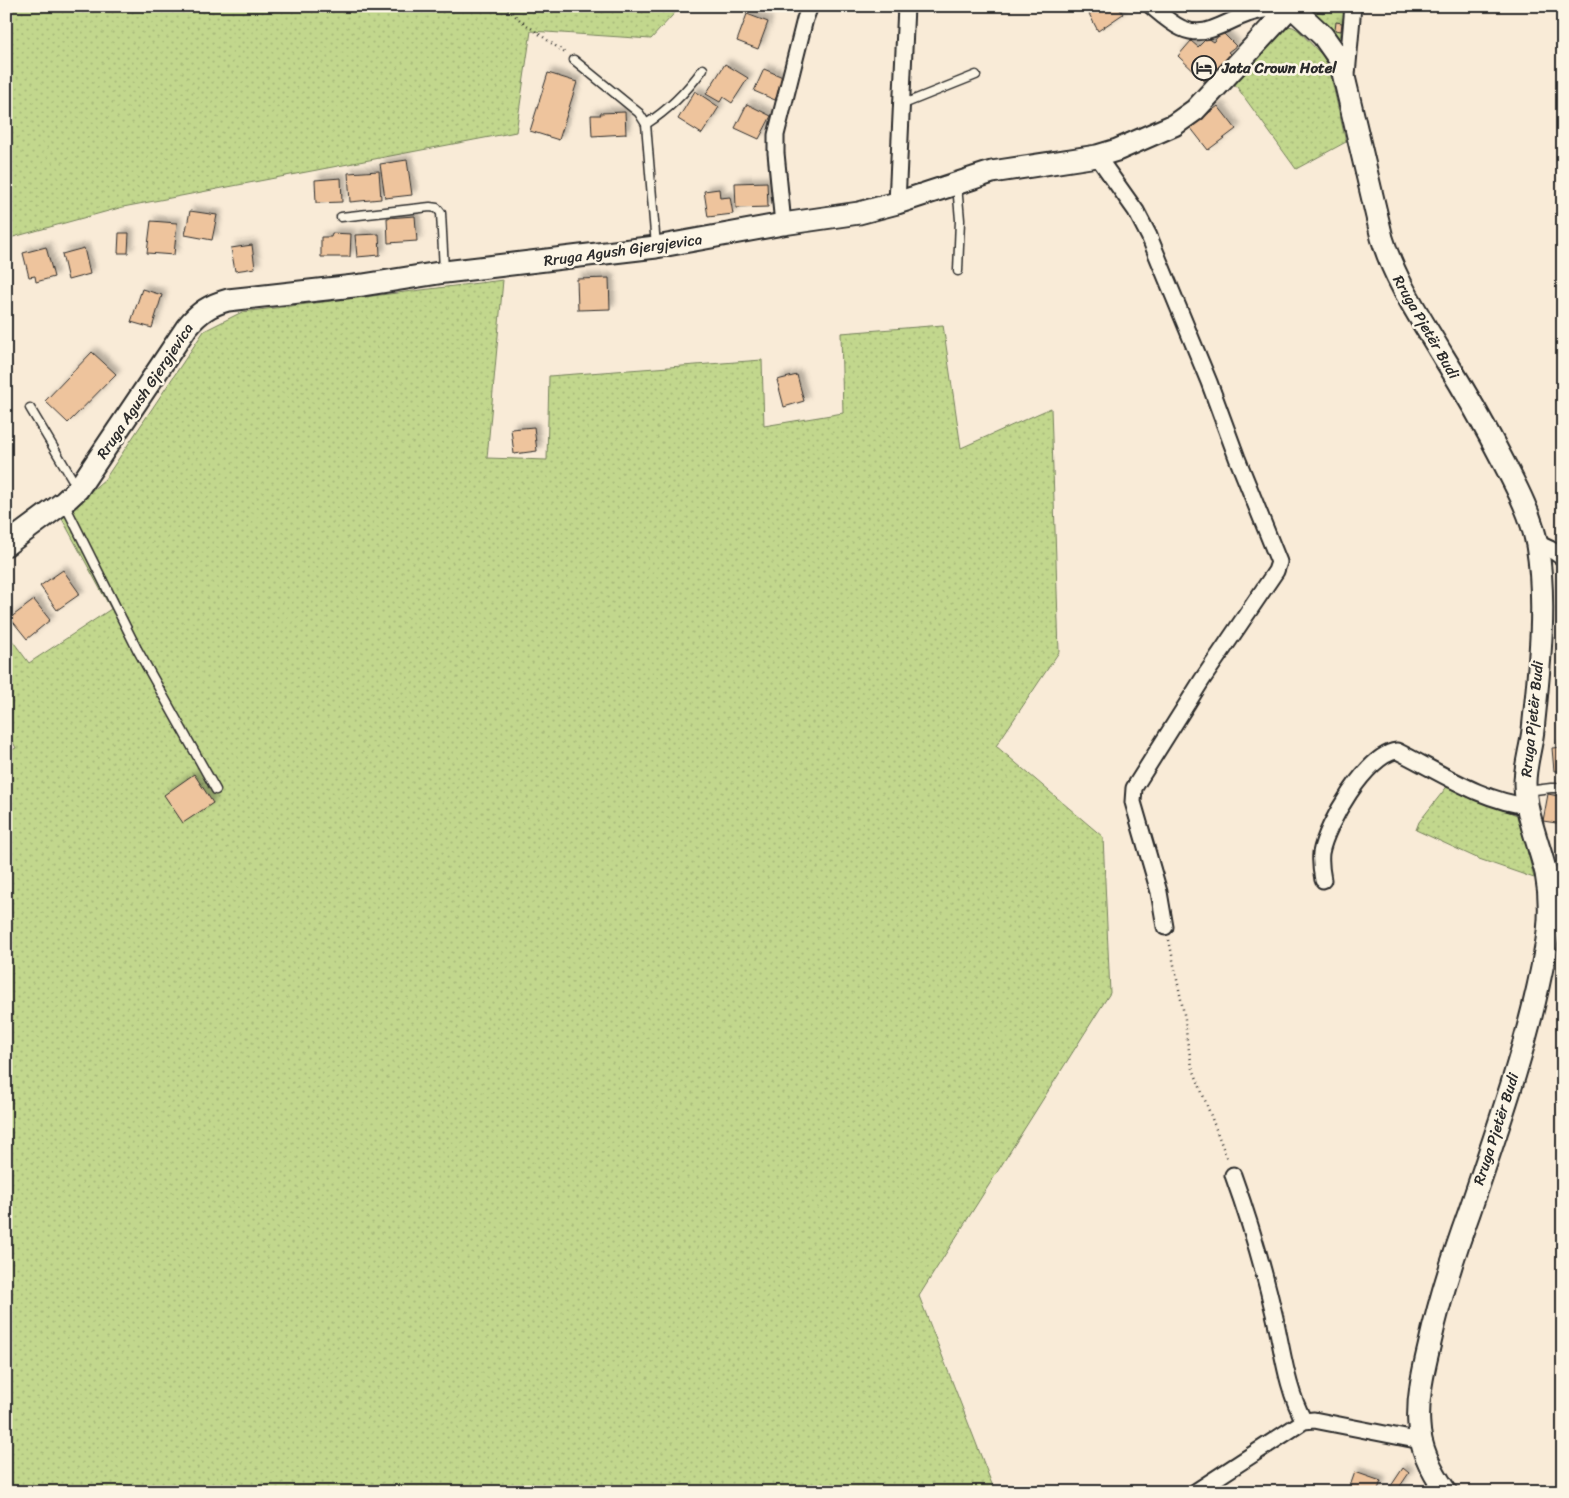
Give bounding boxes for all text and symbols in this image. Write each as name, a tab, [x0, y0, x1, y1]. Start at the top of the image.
hotel icon: Jata Crown Hotel	[1191, 55, 1217, 81]
place label: Jata Crown Hotel	[1221, 55, 1337, 81]
street label: Rruga Agush Gjergjevica	[542, 226, 704, 274]
street label: Rruga Pjetër Budi	[1386, 270, 1467, 385]
street label: Rruga Agush Gjergjevica	[90, 317, 201, 465]
street label: Rruga Pjetër Budi	[1513, 659, 1551, 778]
street label: Rruga Pjetër Budi	[1466, 1069, 1527, 1188]

